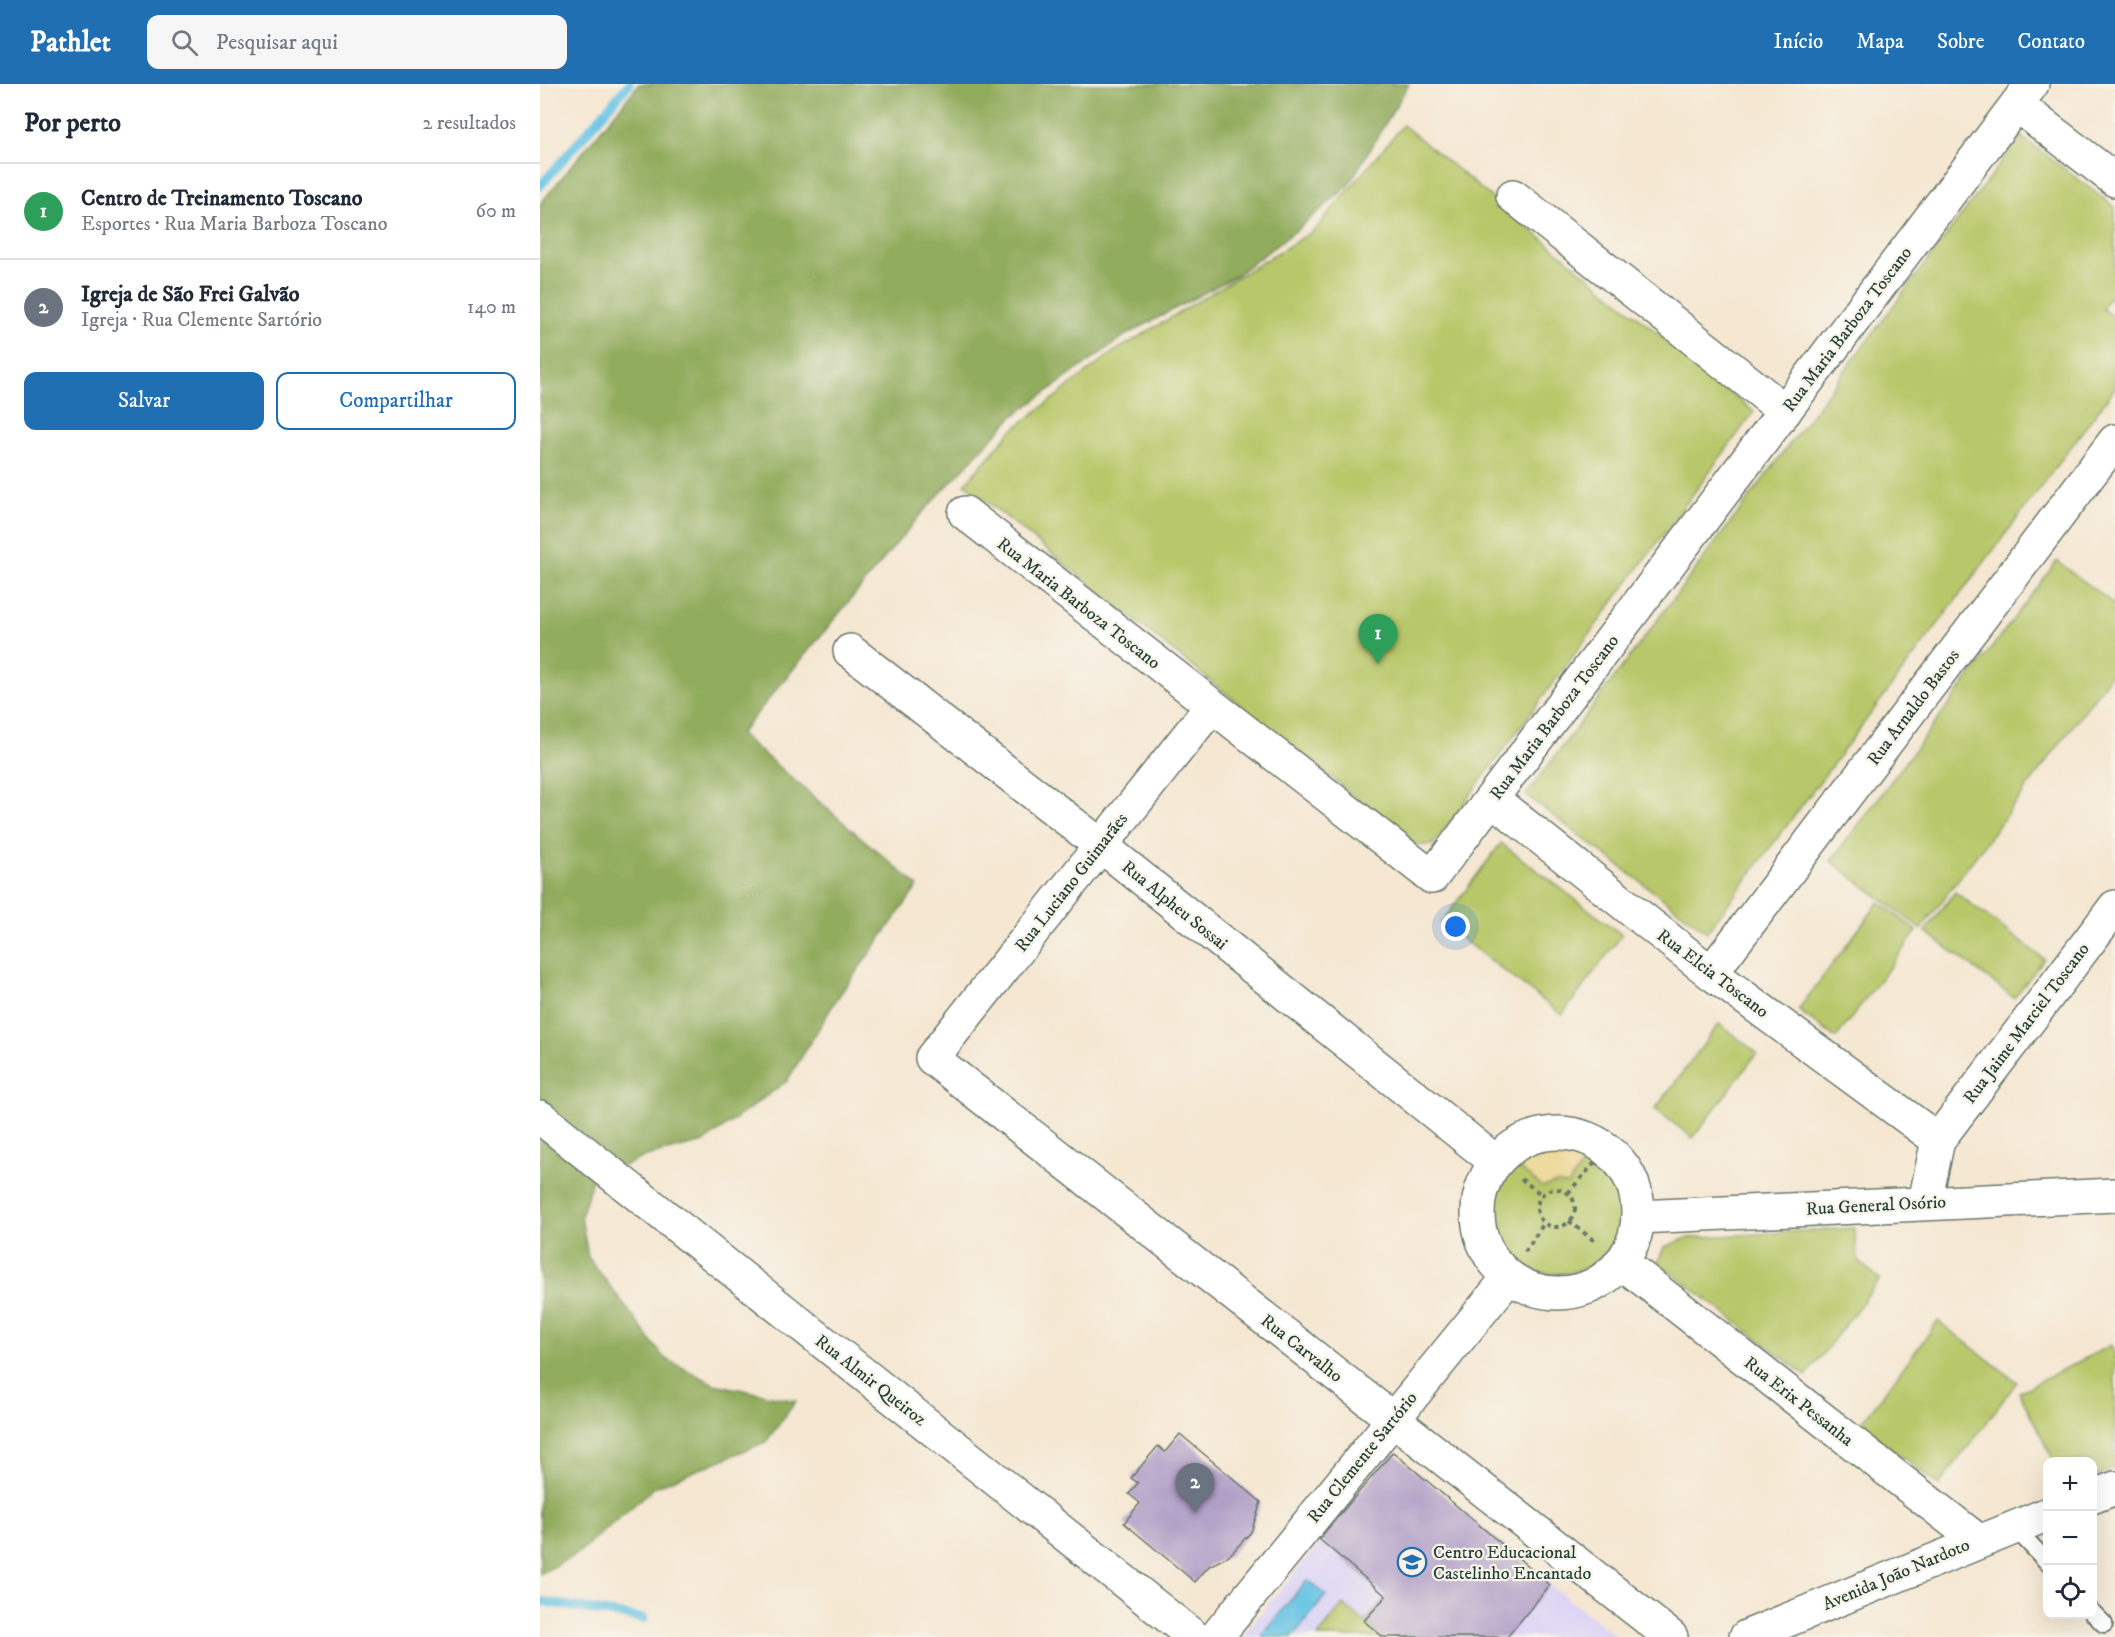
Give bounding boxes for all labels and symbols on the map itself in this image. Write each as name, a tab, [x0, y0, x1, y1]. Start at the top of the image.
street label: Rua Maria Barboza Toscano	[1778, 242, 1917, 417]
street label: Rua Maria Barboza Toscano	[992, 533, 1165, 675]
pin: 1	[1358, 614, 1398, 664]
street label: Rua Maria Barboza Toscano	[1485, 630, 1624, 805]
street label: Rua Arnaldo Bastos	[1863, 645, 1965, 770]
street label: Rua Luciano Guimarães	[1011, 809, 1133, 957]
street label: Rua Alpheu Sossai	[1117, 856, 1232, 955]
your location	[1441, 912, 1470, 941]
street label: Rua Elcia Toscano	[1652, 925, 1773, 1023]
street label: Rua Jaime Marciel Toscano	[1959, 939, 2095, 1108]
street label: Rua General Osório	[1805, 1191, 1947, 1221]
street label: Rua Carvalho	[1256, 1310, 1347, 1388]
street label: Rua Almir Queiroz	[810, 1331, 931, 1431]
street label: Rua Erix Pessanha	[1739, 1352, 1858, 1452]
street label: Rua Clemente Sartório	[1303, 1387, 1423, 1528]
pin: 2	[1176, 1464, 1214, 1513]
street label: Avenida João Nardoto	[1820, 1534, 1973, 1616]
place label: Centro Educacional Castelinho Encantado	[1433, 1542, 1591, 1585]
school or university icon: Centro Educacional Castelinho Encantado	[1396, 1546, 1428, 1578]

